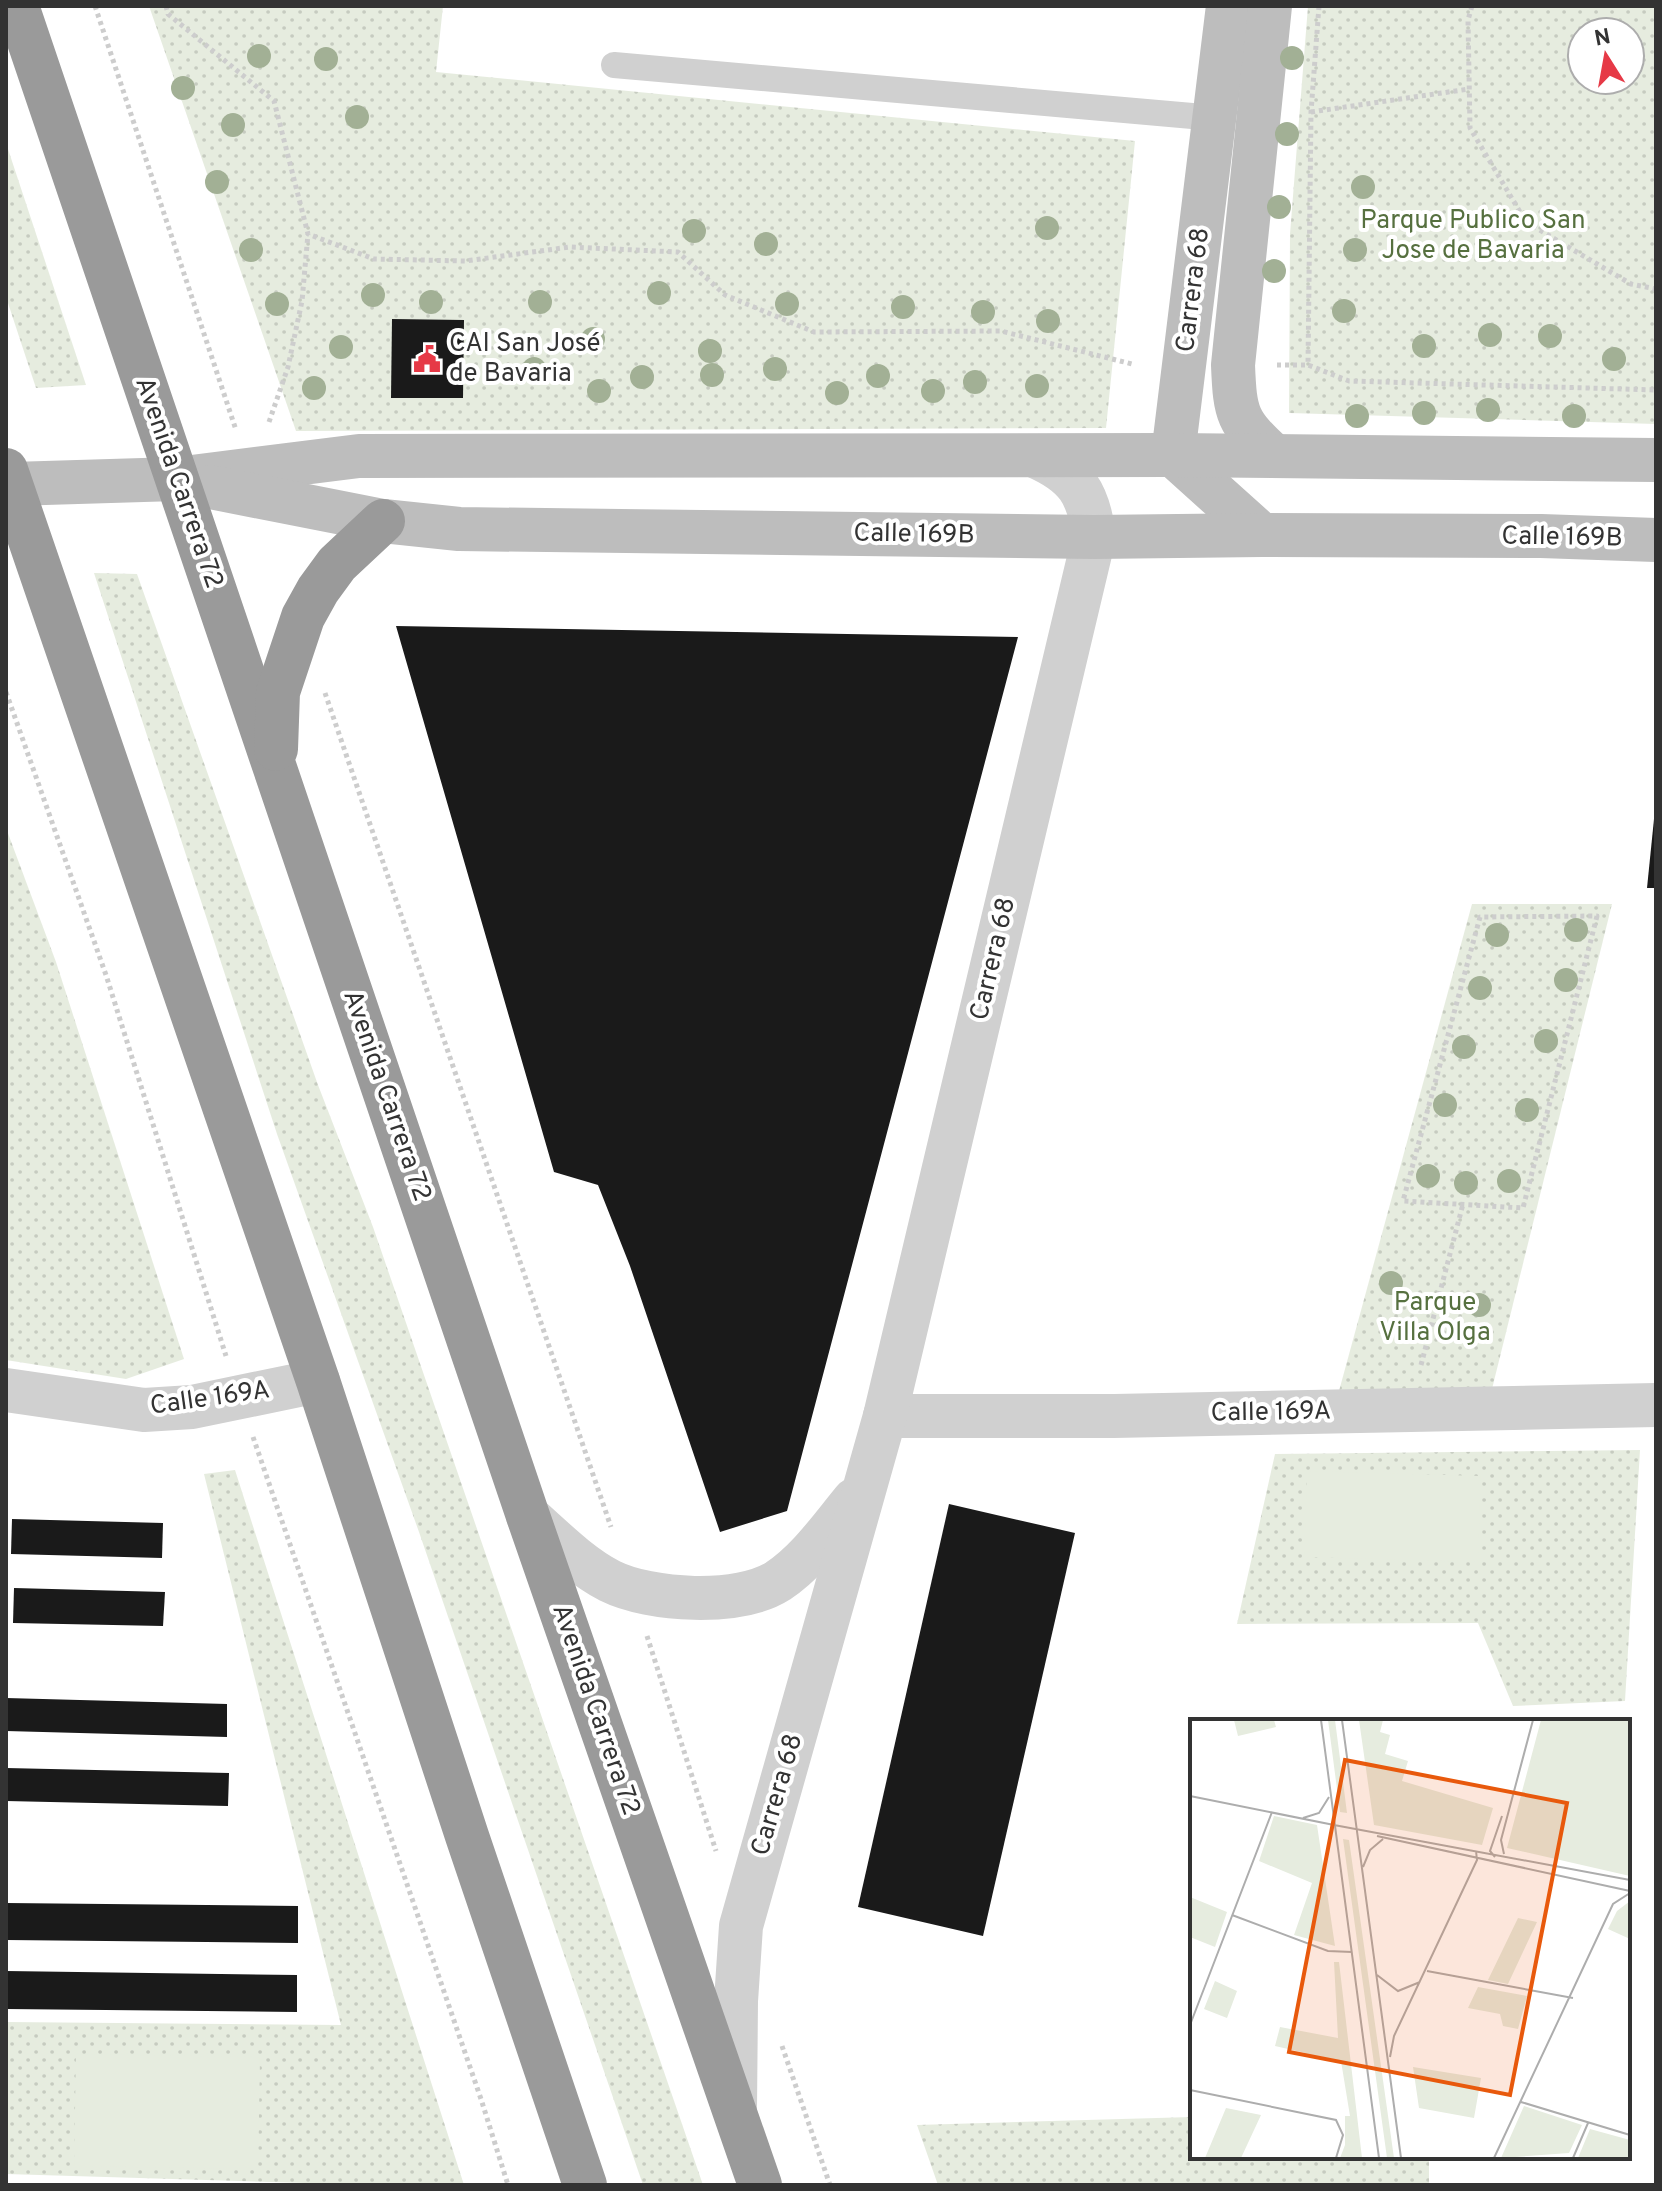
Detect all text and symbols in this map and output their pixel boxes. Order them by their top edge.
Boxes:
north arrow [1566,16,1646,96]
text: N [1592,24,1613,54]
park label: Parque Publico San Jose de Bavaria [1360,205,1586,268]
street label: Carrera 68 [1170,226,1218,354]
place label: CAI San José de Bavaria [449,328,601,391]
public building icon: CAI San José de Bavaria [412,344,442,374]
street label: Avenida Carrera 72 [126,373,230,593]
street label: Calle 169B [853,517,975,553]
street label: Calle 169B [1501,520,1623,556]
street label: Carrera 68 [964,894,1024,1024]
street label: Avenida Carrera 72 [334,986,438,1206]
park label: Parque Villa Olga [1379,1287,1491,1350]
street label: Calle 169A [148,1374,272,1424]
street label: Calle 169A [1210,1395,1332,1431]
street label: Avenida Carrera 72 [543,1600,647,1820]
inset map [1190,1719,1630,2159]
street label: Carrera 68 [745,1730,811,1860]

